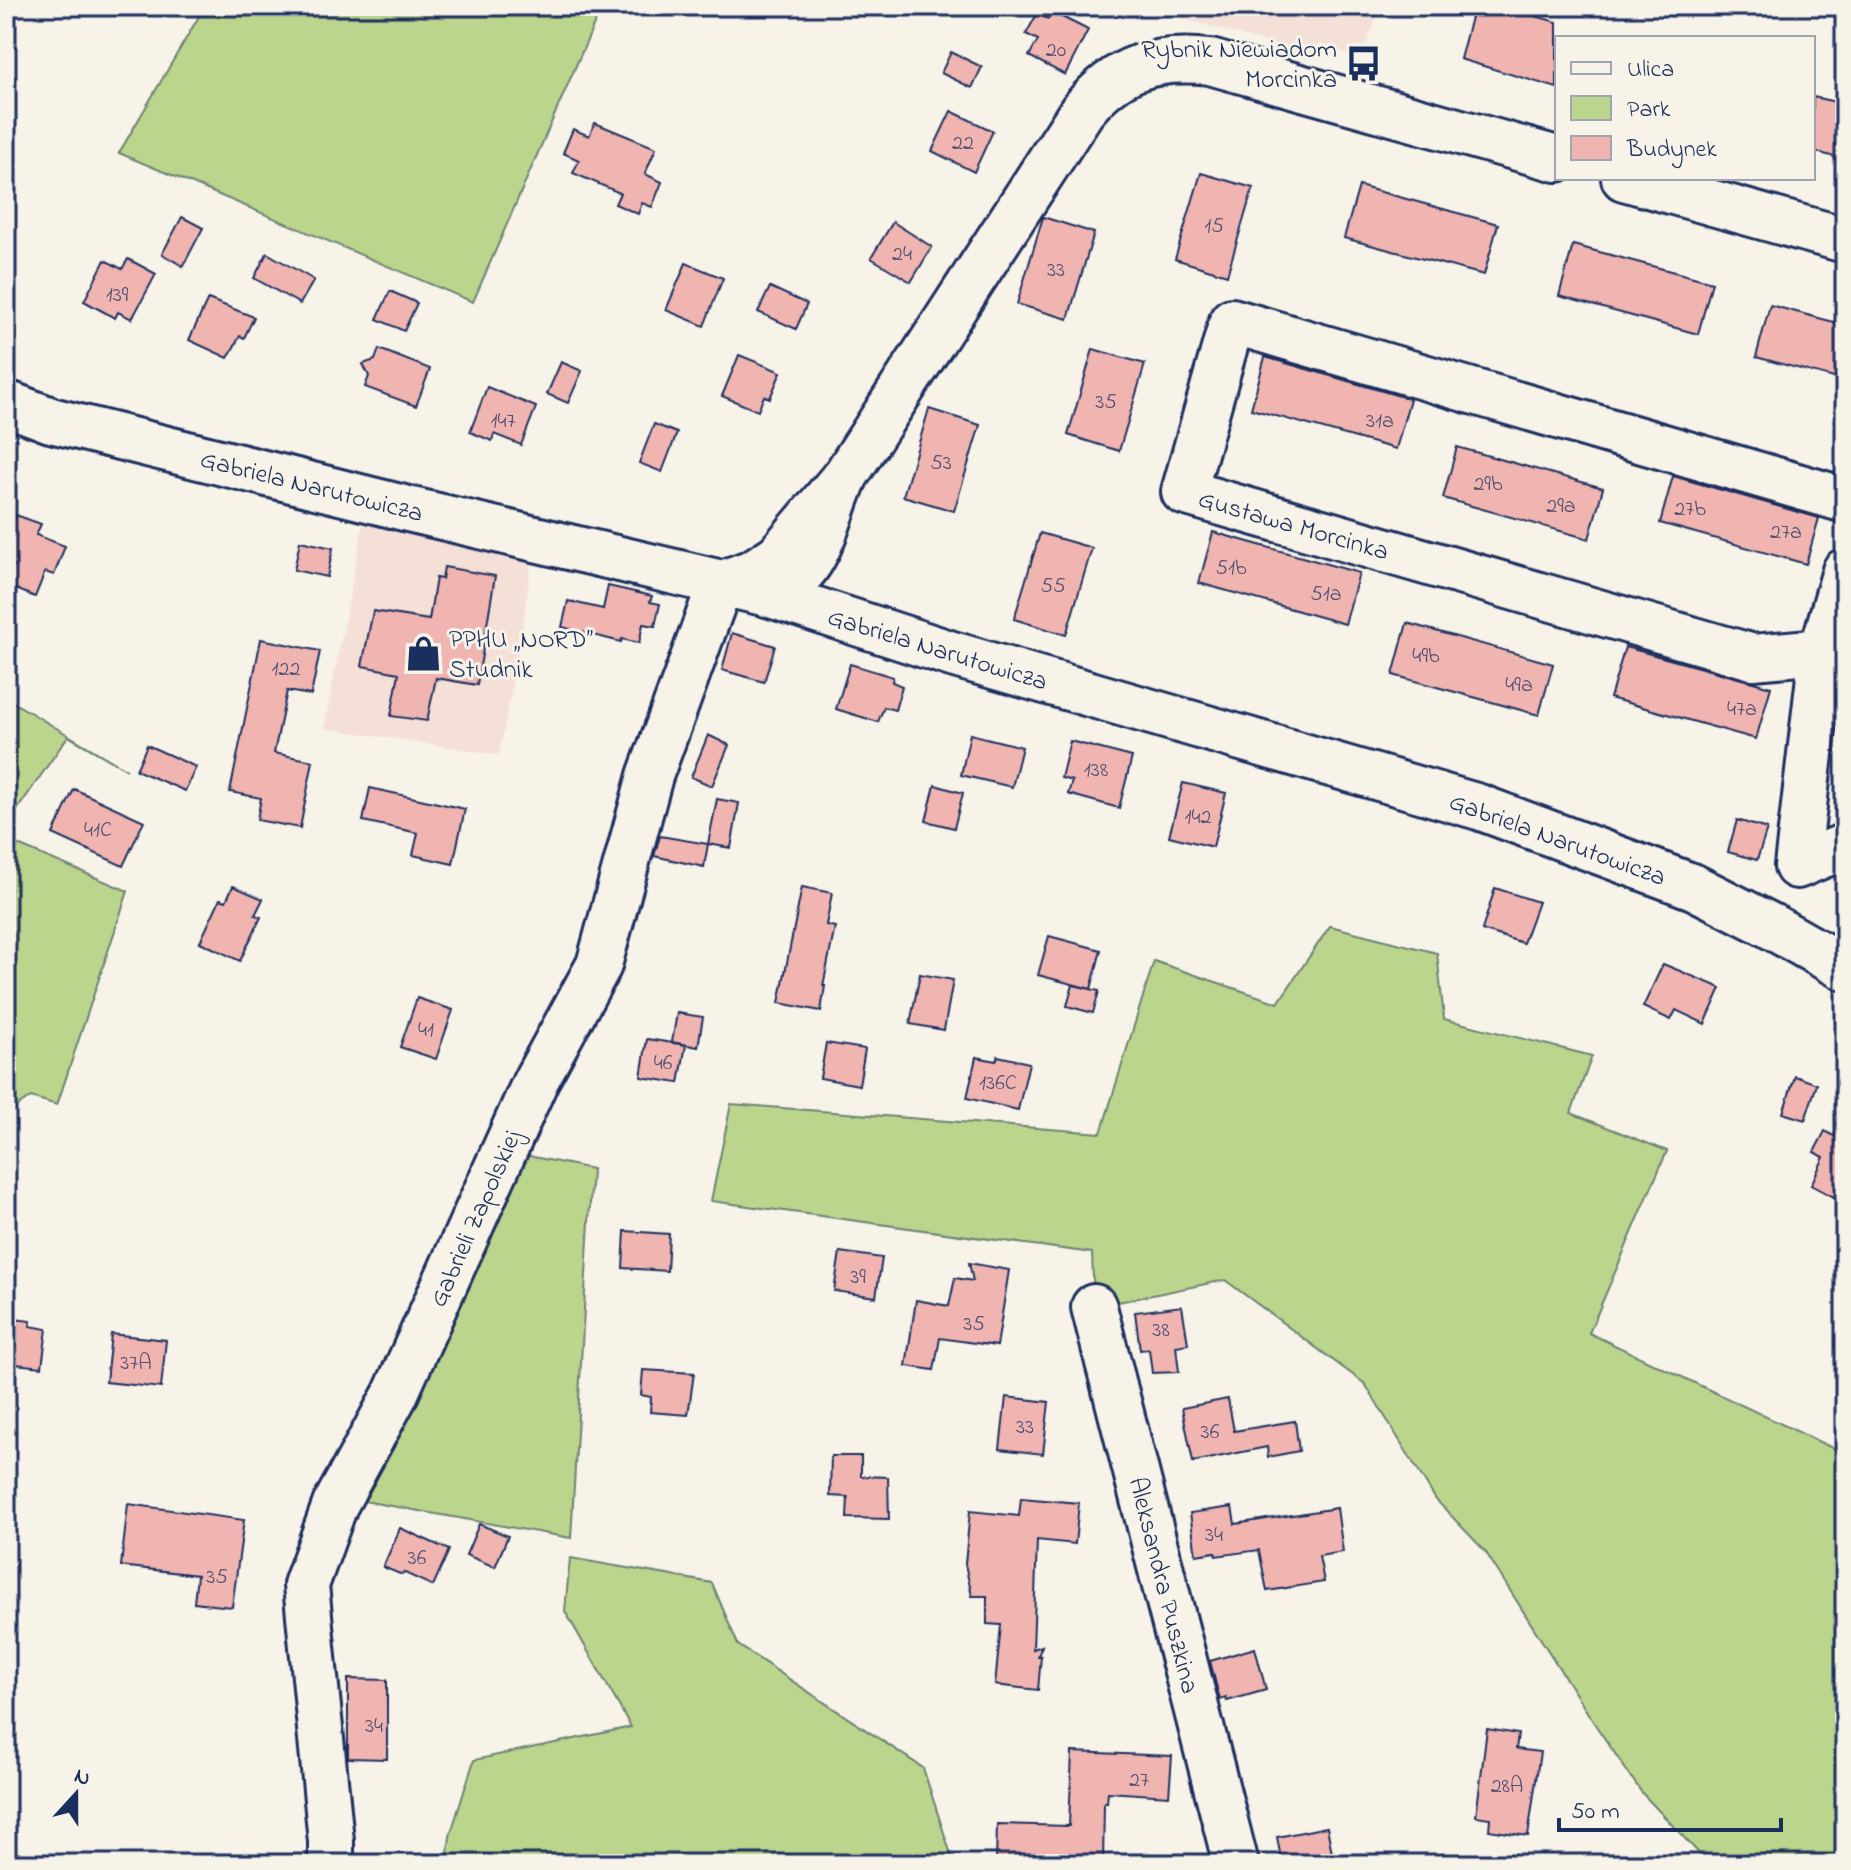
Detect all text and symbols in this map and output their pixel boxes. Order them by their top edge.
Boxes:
place label: Rybnik Niewiadom Morcinka [1141,32,1337,100]
house number: 20 [1046,35,1066,67]
legend [1555,36,1815,180]
bus stop icon: Rybnik Niewiadom Morcinka [1344,44,1382,82]
text: Ulica [1627,53,1674,88]
text: Park [1627,93,1671,128]
house number: 22 [952,128,974,160]
text: Budynek [1626,133,1717,169]
house number: 15 [1204,211,1224,243]
house number: 24 [892,239,912,271]
house number: 33 [1047,255,1065,287]
house number: 139 [106,280,129,312]
house number: 35 [1095,387,1117,419]
house number: 147 [490,406,516,438]
house number: 31a [1366,406,1394,438]
street label: Gabriela Narutowicza [196,442,427,534]
house number: 53 [930,448,952,480]
house number: 29b [1473,469,1503,501]
street label: Gustawa Morcinka [1193,482,1393,572]
house number: 29a [1546,491,1576,523]
house number: 27b [1674,494,1706,526]
house number: 27a [1770,517,1802,549]
house number: 51b [1215,553,1247,585]
house number: 55 [1040,571,1066,603]
house number: 51a [1310,579,1342,611]
street label: Gabriela Narutowicza [822,599,1052,702]
place label: PPHU „NORD” Studnik [449,622,593,690]
shop icon: PPHU „NORD” Studnik [404,634,442,672]
house number: 49b [1412,641,1440,673]
house number: 122 [272,654,300,686]
house number: 49a [1505,670,1533,702]
house number: 47a [1727,694,1757,726]
house number: 138 [1084,755,1108,787]
street label: Gabriela Narutowicza [1443,784,1671,898]
house number: 142 [1185,802,1212,834]
house number: 41C [84,815,112,847]
house number: 41 [418,1015,434,1047]
house number: 46 [654,1048,673,1080]
house number: 136C [979,1068,1017,1100]
street label: Gabrieli Zapolskiej [421,1124,533,1314]
house number: 39 [850,1262,866,1294]
house number: 35 [963,1309,985,1341]
house number: 38 [1152,1315,1170,1347]
house number: 37A [120,1348,152,1380]
house number: 33 [1016,1412,1034,1444]
house number: 36 [1201,1417,1220,1449]
street label: Aleksandra Puszkina [1117,1473,1207,1698]
house number: 34 [1205,1520,1223,1552]
house number: 36 [408,1543,427,1575]
house number: 35 [206,1562,228,1594]
house number: 34 [365,1711,383,1743]
north arrow [36,1754,116,1834]
text: N [69,1761,95,1796]
house number: 27 [1129,1765,1149,1797]
house number: 28A [1491,1771,1523,1803]
scale bar [1559,1782,1781,1832]
text: 50 m [1571,1795,1620,1830]

